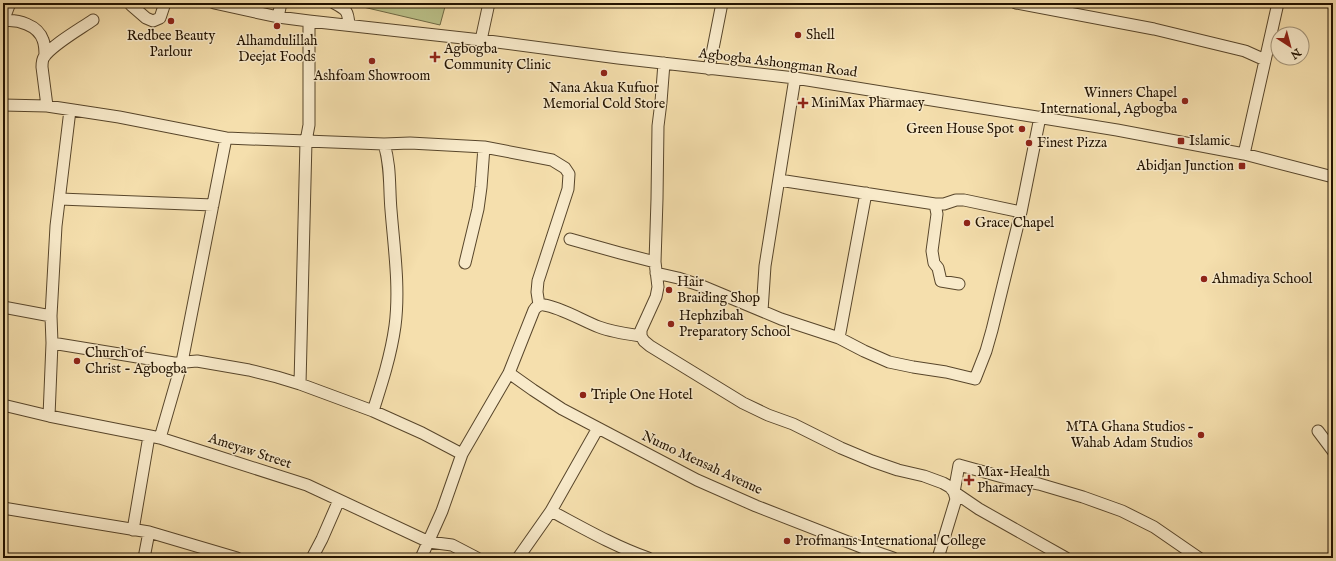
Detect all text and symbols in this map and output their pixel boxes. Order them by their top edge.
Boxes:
marker: Redbee Beauty Parlour [166,16,176,26]
marker: Alhamdulillah Deejat Foods [272,21,282,31]
place label: Shell [806,26,835,44]
north arrow [1270,26,1310,66]
place label: Redbee Beauty Parlour [127,27,215,61]
marker: Shell [793,30,803,40]
place label: Alhamdulillah Deejat Foods [235,32,318,66]
place label: Agbogba Community Clinic [443,40,551,74]
street label: Agbogba Ashongman Road [697,44,859,82]
text: N [1287,44,1304,62]
marker: Agbogba Community Clinic [429,51,441,63]
marker: Ashfoam Showroom [367,56,377,66]
place label: Ashfoam Showroom [313,67,430,85]
marker: Nana Akua Kufuor Memorial Cold Store [599,68,609,78]
place label: Nana Akua Kufuor Memorial Cold Store [543,79,666,113]
place label: Winners Chapel International, Agbogba [1040,84,1178,118]
place label: MiniMax Pharmacy [811,94,925,112]
marker: Winners Chapel International, Agbogba [1180,96,1190,106]
marker: MiniMax Pharmacy [798,98,808,108]
place label: Green House Spot [906,120,1014,138]
marker: Green House Spot [1017,124,1027,134]
place label: Islamic [1189,132,1230,150]
place label: Finest Pizza [1037,134,1108,152]
marker: Islamic [1176,136,1186,146]
marker: Finest Pizza [1024,138,1034,148]
place label: Abidjan Junction [1136,157,1235,175]
marker: Abidjan Junction [1237,161,1247,171]
place label: Grace Chapel [975,214,1054,232]
marker: Grace Chapel [962,218,972,228]
place label: Ahmadiya School [1211,270,1312,288]
place label: Hair Braiding Shop [677,273,761,307]
marker: Ahmadiya School [1199,274,1209,284]
marker: Hair Braiding Shop [664,285,674,295]
place label: Hephzibah Preparatory School [679,307,790,341]
marker: Hephzibah Preparatory School [666,319,676,329]
place label: Church of Christ - Agbogba [85,344,188,378]
marker: Church of Christ - Agbogba [72,356,82,366]
place label: Triple One Hotel [591,386,693,404]
marker: Triple One Hotel [578,390,588,400]
place label: MTA Ghana Studios – Wahab Adam Studios [1066,418,1193,452]
street label: Numo Mensah Avenue [639,427,766,499]
street label: Ameyaw Street [205,429,294,473]
marker: MTA Ghana Studios – Wahab Adam Studios [1196,430,1206,440]
place label: Max-Health Pharmacy [977,463,1050,497]
marker: Max-Health Pharmacy [964,475,974,485]
place label: Profmanns International College [795,532,986,550]
marker: Profmanns International College [782,536,792,546]

